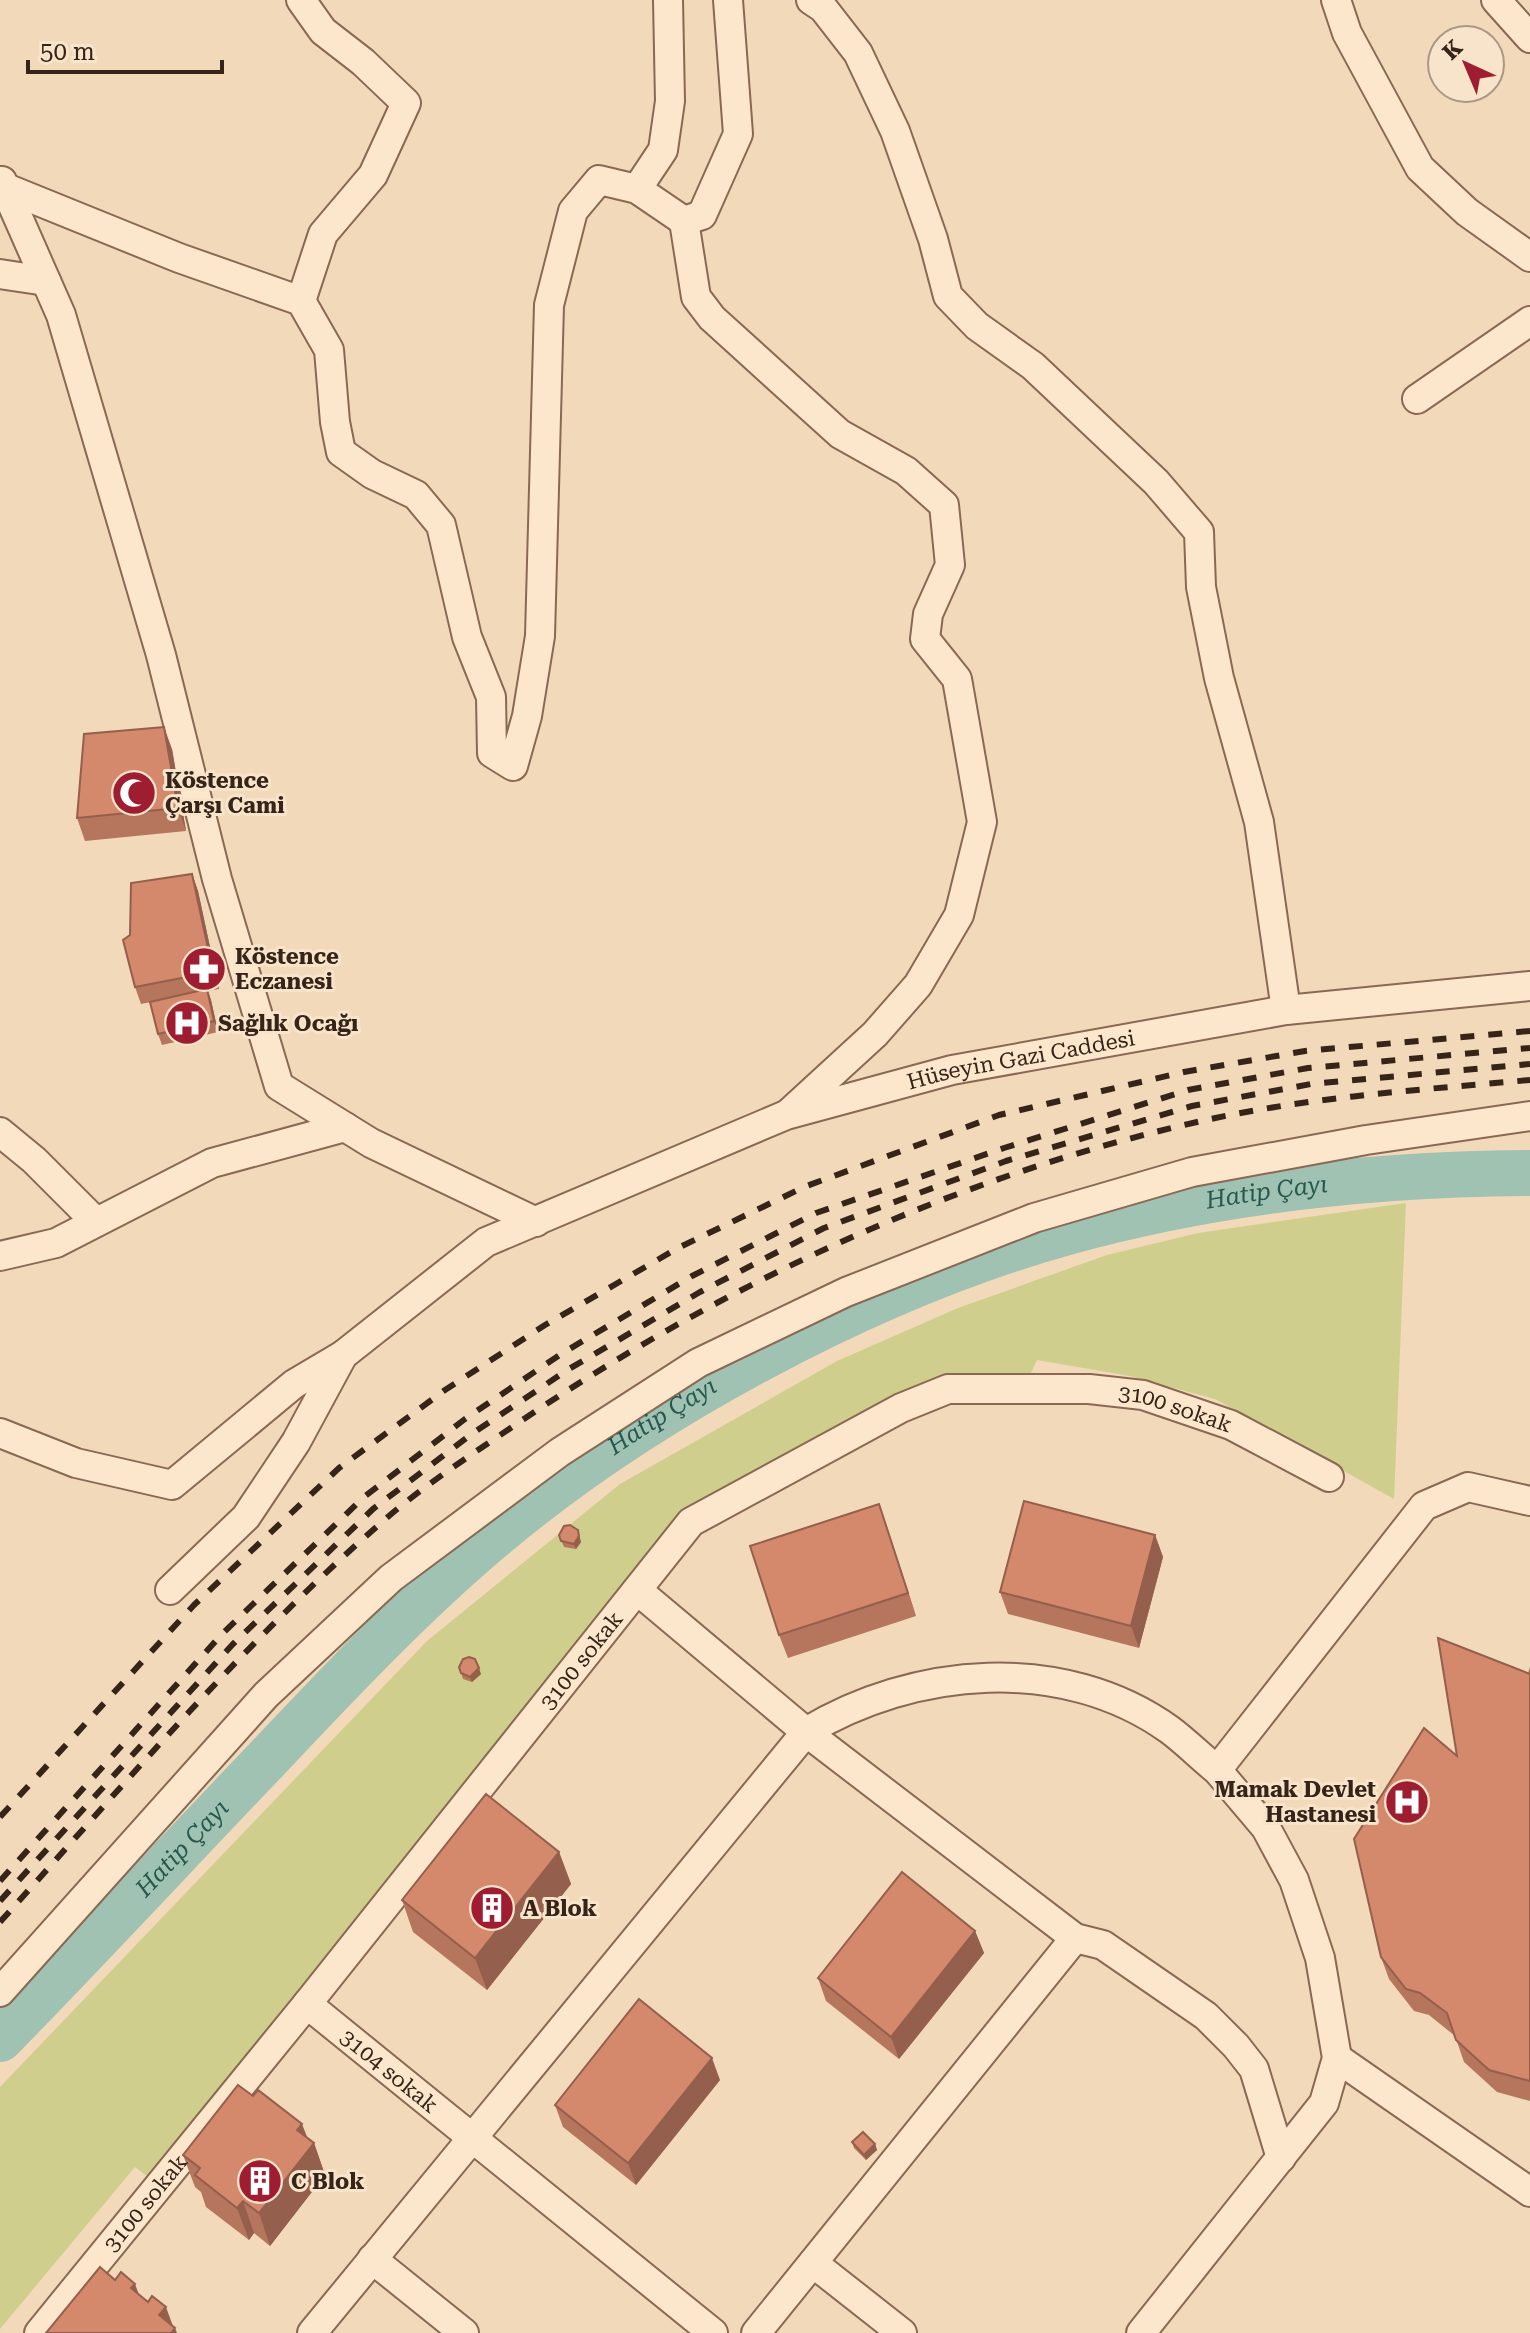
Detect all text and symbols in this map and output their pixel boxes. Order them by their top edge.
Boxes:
scale bar [28,24,222,74]
north arrow [1426,24,1506,104]
text: K [1438,35,1467,65]
text: 50 m [40,38,95,66]
place label: Köstence Çarşı Cami [165,768,285,818]
mosque icon: Köstence Çarşı Cami [110,769,158,817]
place label: Köstence Eczanesi [235,944,339,994]
pharmacy icon: Köstence Eczanesi [180,945,228,993]
hospital icon: Sağlık Ocağı [163,999,211,1047]
place label: Sağlık Ocağı [218,1011,358,1036]
street label: Hüseyin Gazi Caddesi [904,1025,1137,1095]
water label: Hatip Çayı [1202,1170,1329,1215]
water label: Hatip Çayı [602,1372,721,1461]
street label: 3100 sokak [1117,1380,1235,1437]
street label: 3100 sokak [535,1607,628,1714]
place label: Mamak Devlet Hastanesi [1214,1777,1376,1827]
hospital icon: Mamak Devlet Hastanesi [1383,1778,1431,1826]
water label: Hatip Çayı [129,1794,235,1903]
building icon: A Blok [468,1884,516,1932]
place label: A Blok [523,1896,597,1921]
street label: 3104 sokak [335,2024,443,2118]
street label: 3100 sokak [99,2149,192,2257]
building icon: C Blok [236,2157,284,2205]
place label: C Blok [291,2169,364,2194]

